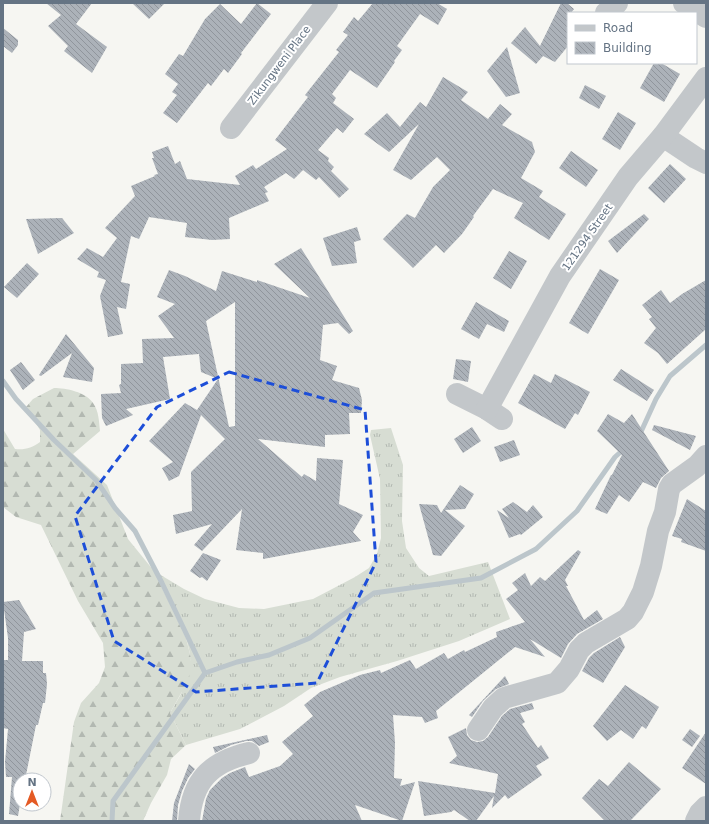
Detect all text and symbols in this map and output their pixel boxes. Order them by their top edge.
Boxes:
legend [567,12,697,64]
text: Road [603,21,633,35]
street label: Zikungweni Place [245,23,314,108]
text: Building [603,41,652,55]
street label: 121294 Street [559,201,616,273]
north arrow [12,772,52,812]
text: N [27,776,37,789]

